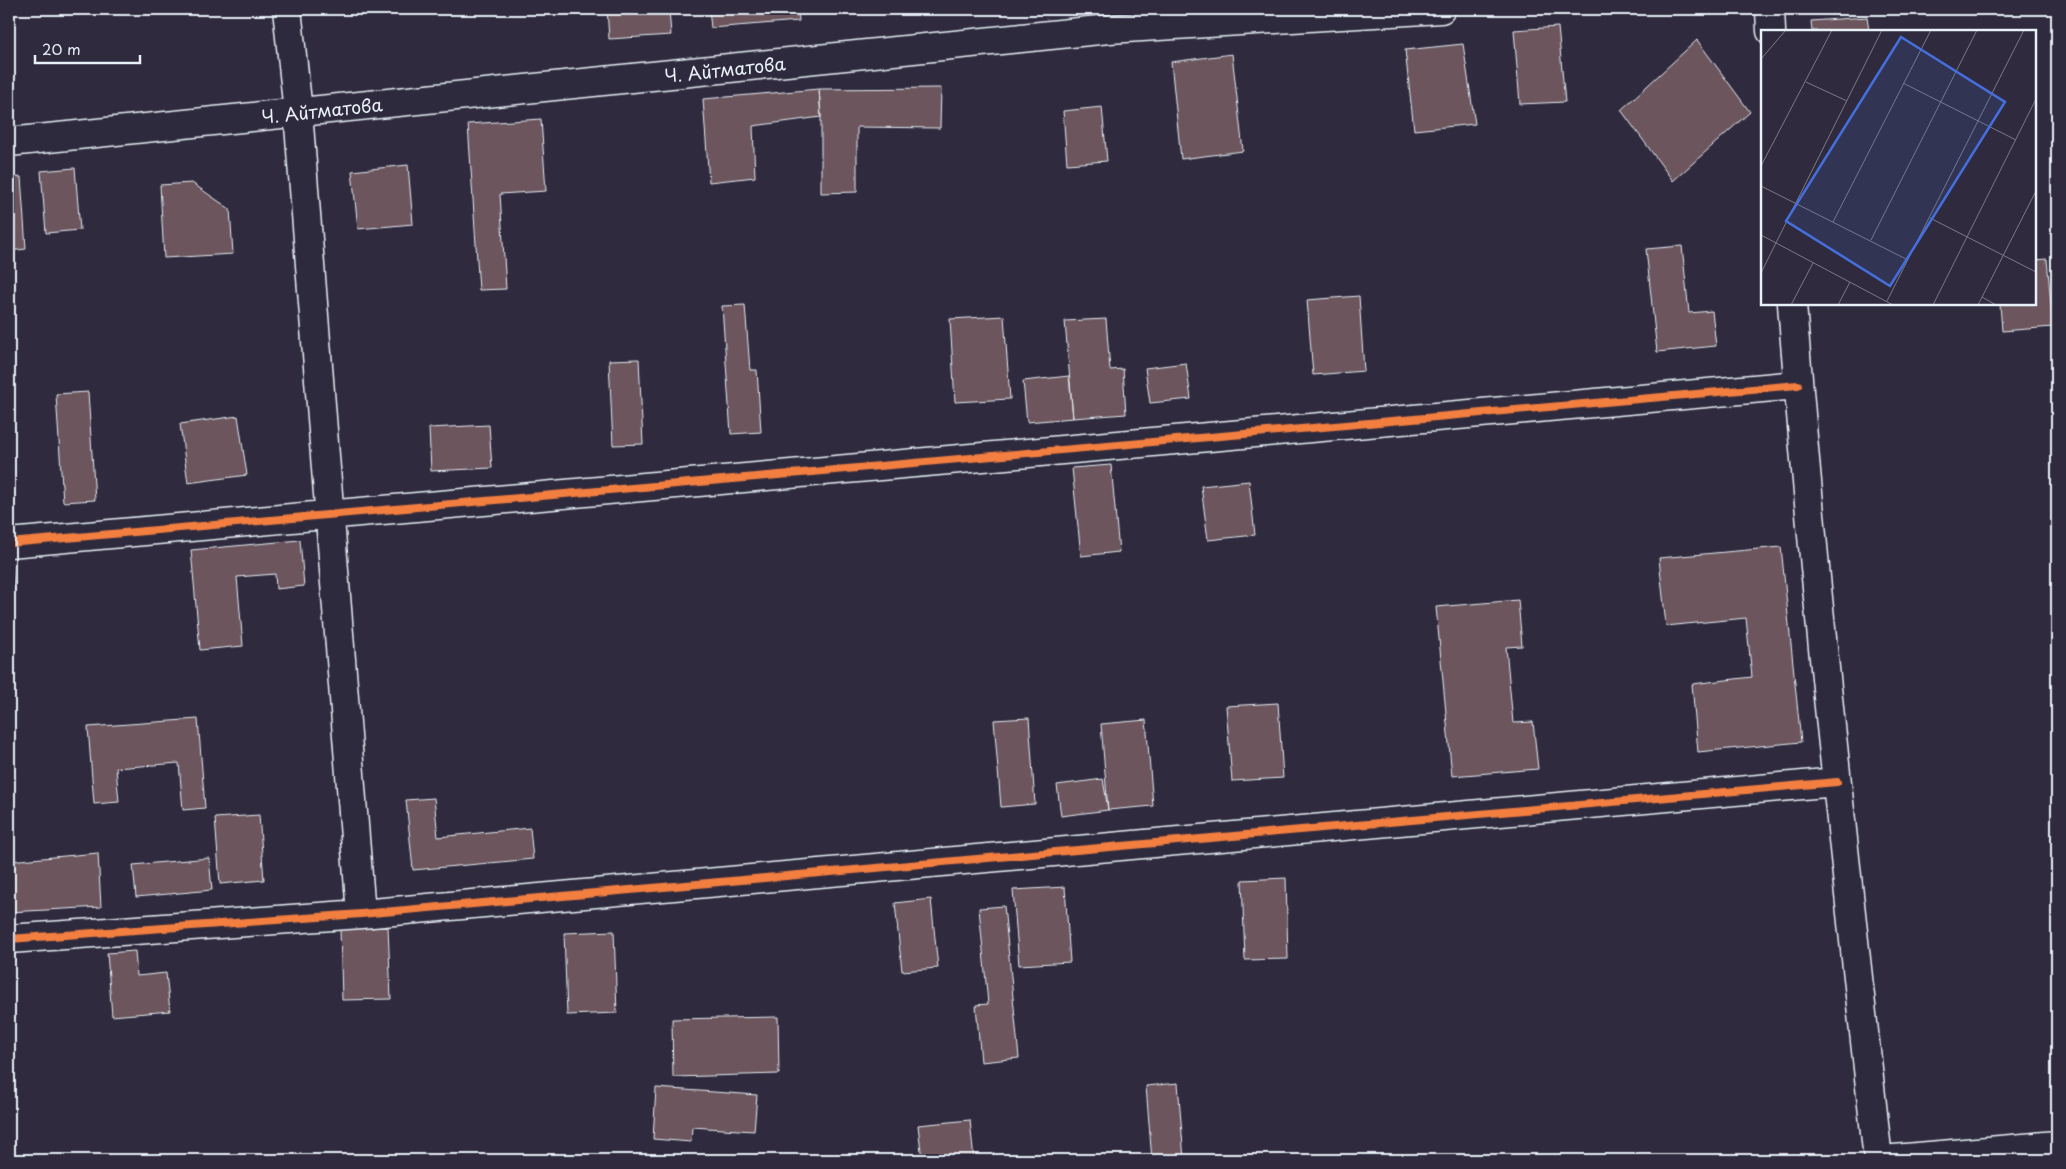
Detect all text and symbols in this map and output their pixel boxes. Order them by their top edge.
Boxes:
inset map [1761,30,2036,305]
scale bar [35,32,140,64]
text: 20 m [42,37,81,60]
street label: Ч. Айтматова [663,49,788,89]
street label: Ч. Айтматова [260,90,385,130]

